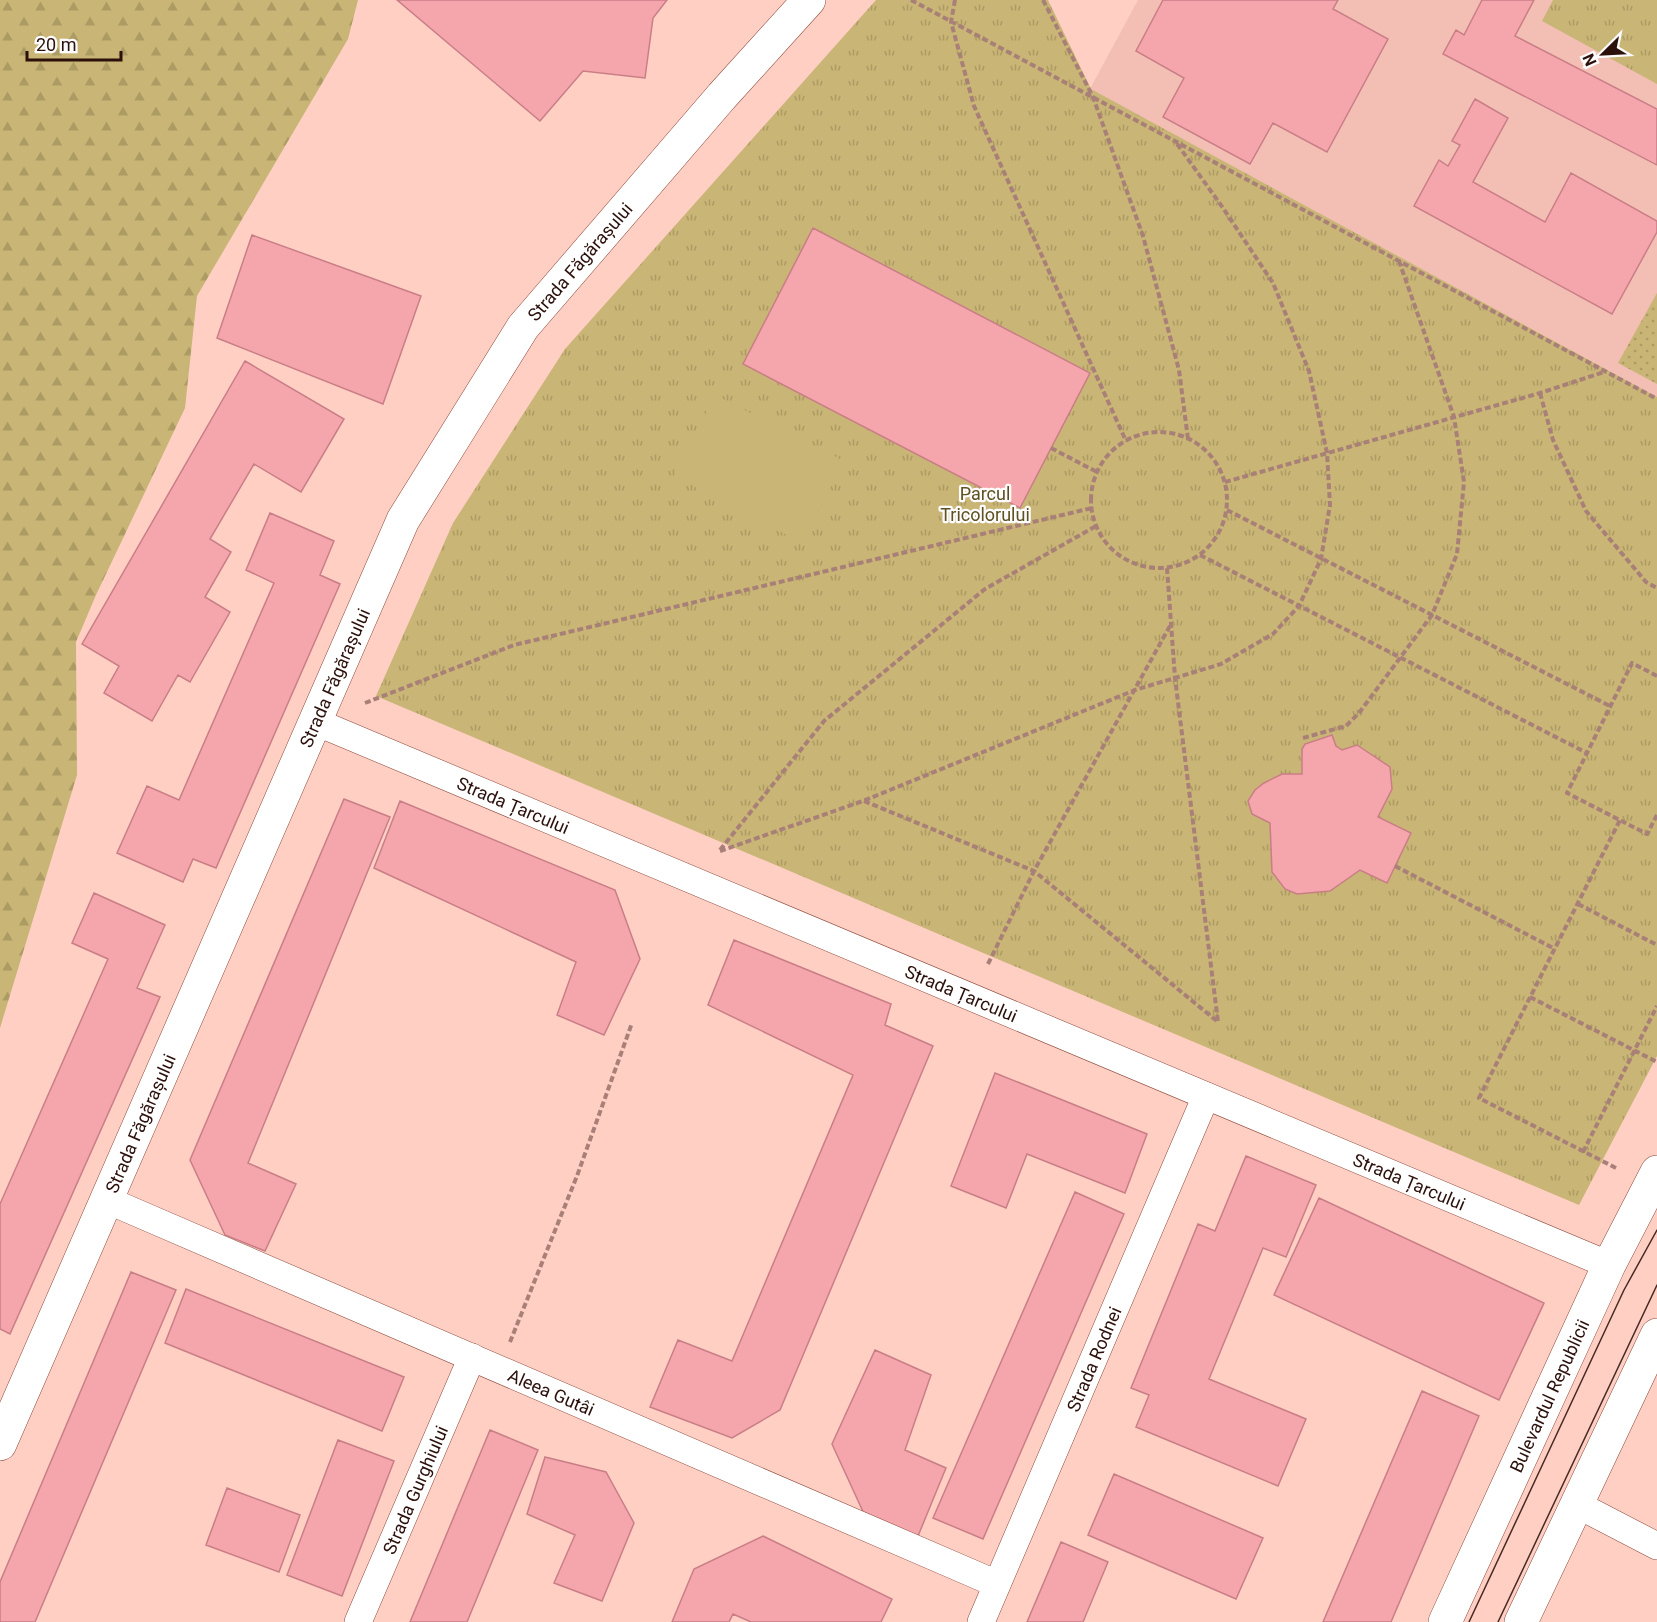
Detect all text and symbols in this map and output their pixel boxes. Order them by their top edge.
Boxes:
scale bar [27,24,122,62]
north arrow [1573,24,1633,84]
text: 20 m [36,34,76,55]
text: N [1579,51,1601,69]
street label: Strada Făgărașului [523,198,636,325]
park label: Parcul Tricolorului [940,483,1030,525]
street label: Strada Făgărașului [295,605,374,750]
street label: Strada Țarcului [454,772,573,838]
street label: Strada Țarcului [902,960,1021,1026]
street label: Strada Făgărașului [100,1051,179,1196]
street label: Strada Țarcului [1350,1148,1469,1214]
street label: Strada Rodnei [1062,1303,1125,1415]
street label: Bulevardul Republicii [1505,1316,1593,1476]
street label: Aleea Gutâi [505,1364,598,1420]
street label: Strada Gurghiului [378,1422,452,1557]

